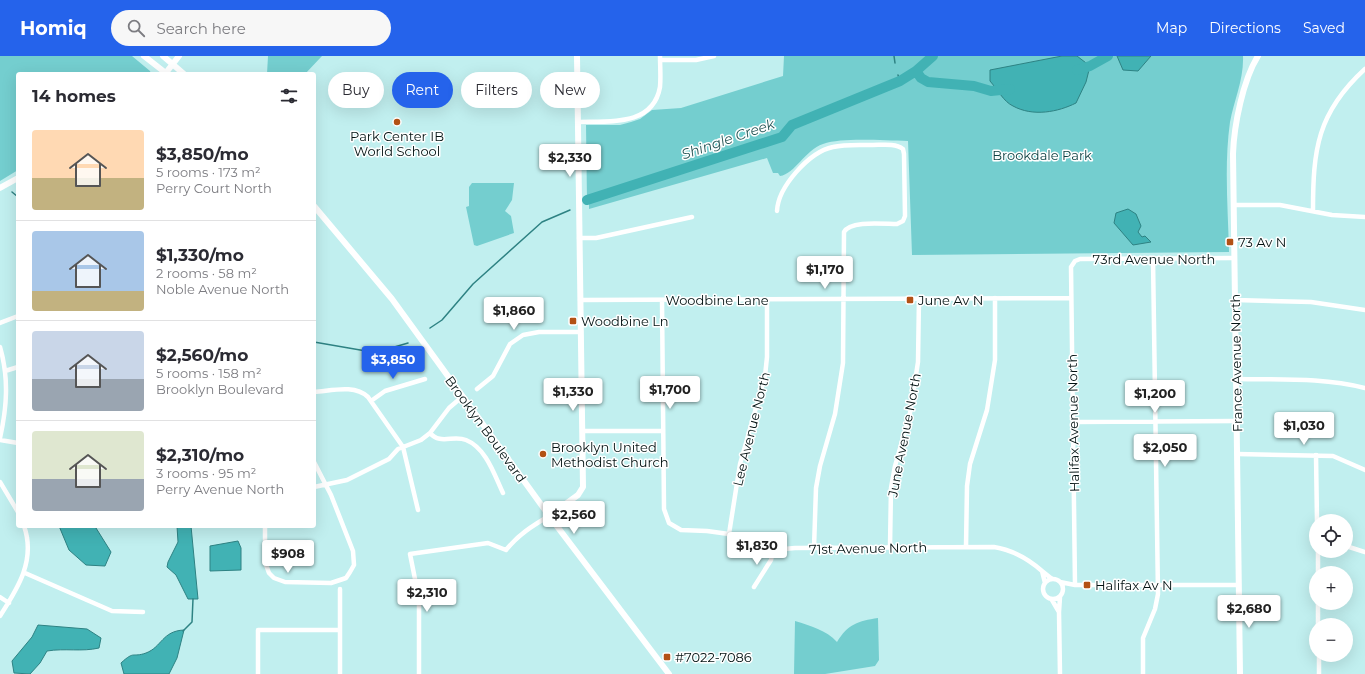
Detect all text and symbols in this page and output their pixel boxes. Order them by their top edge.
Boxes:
search box [111,10,391,46]
text: Homiq [20,17,87,40]
icon: search [125,17,147,39]
text: Search here [157,19,246,38]
text: Map [1156,19,1187,37]
text: Directions [1209,19,1281,37]
text: Saved [1303,19,1345,37]
chip: Buy [328,72,384,108]
chip: Rent [392,72,453,108]
chip: Filters [461,72,532,108]
chip: New [540,72,600,108]
icon: filters [278,85,300,107]
text: 14 homes [32,86,116,106]
water label: Shingle Creek [679,114,778,163]
marker: Park Center IB World School [392,117,402,127]
place label: Park Center IB World School [350,128,444,159]
text: $3,850/mo [156,144,249,164]
pin: $2,330 [537,144,603,178]
icon: home [64,146,112,194]
park label: Brookdale Park [992,147,1092,163]
text: $2,330 [548,149,592,165]
text: 5 rooms · 173 m² [156,164,261,180]
text: Perry Court North [156,180,272,196]
place label: 73 Av N [1238,234,1286,250]
marker: 73 Av N [1225,237,1235,247]
text: $1,330/mo [156,245,244,265]
icon: home [64,247,112,295]
street label: 73rd Avenue North [1093,251,1215,267]
pin: $1,170 [792,256,858,290]
text: $1,170 [806,261,844,277]
text: 2 rooms · 58 m² [156,265,257,281]
text: Noble Avenue North [156,281,289,297]
street label: Woodbine Lane [665,292,769,308]
place label: June Av N [917,292,983,308]
street label: France Avenue North [1227,294,1245,432]
marker: June Av N [905,295,915,305]
pin: $1,860 [481,297,547,331]
text: $1,860 [493,302,535,318]
place label: Woodbine Ln [581,313,669,329]
marker: Woodbine Ln [568,316,578,326]
text: $2,560/mo [156,345,248,365]
pin: $3,850 [360,346,426,380]
icon: home [64,347,112,395]
text: $3,850 [371,351,415,367]
street label: Halifax Avenue North [1064,354,1082,492]
text: 5 rooms · 158 m² [156,365,261,381]
street label: Lee Avenue North [729,370,773,488]
street label: June Avenue North [884,372,924,499]
street label: Brooklyn Boulevard [442,373,530,485]
pin: $1,700 [637,376,703,410]
pin: $1,330 [540,378,606,412]
pin: $1,200 [1122,380,1188,414]
text: Brooklyn Boulevard [156,381,284,397]
text: $1,700 [649,381,691,397]
text: $1,330 [553,383,593,399]
text: $1,200 [1134,385,1176,401]
pin: $1,030 [1271,412,1337,446]
text: $1,030 [1283,417,1325,433]
pin: $2,050 [1132,434,1198,468]
place label: Brooklyn United Methodist Church [551,439,669,470]
text: $2,050 [1143,439,1187,455]
text: $2,310/mo [156,445,244,465]
icon: home [64,447,112,495]
marker: Brooklyn United Methodist Church [538,449,548,459]
text: 3 rooms · 95 m² [156,465,256,481]
text: Perry Avenue North [156,481,284,497]
pin: $2,560 [541,501,607,535]
text: $2,560 [552,506,596,522]
map controls [1309,514,1353,662]
button: locate [1309,514,1353,558]
pin: $1,830 [724,532,790,566]
text: $1,830 [736,537,778,553]
street label: 71st Avenue North [809,539,927,557]
pin: $908 [264,540,312,574]
text: $908 [271,545,305,561]
button: + [1309,566,1353,610]
place label: Halifax Av N [1095,577,1173,593]
pin: $2,310 [394,579,460,613]
marker: Halifax Av N [1082,580,1092,590]
text: $2,310 [406,584,448,600]
pin: $2,680 [1216,595,1282,629]
text: $2,680 [1226,600,1272,616]
button: − [1309,618,1353,662]
place label: #7022-7086 [675,649,752,665]
marker: #7022-7086 [662,652,672,662]

